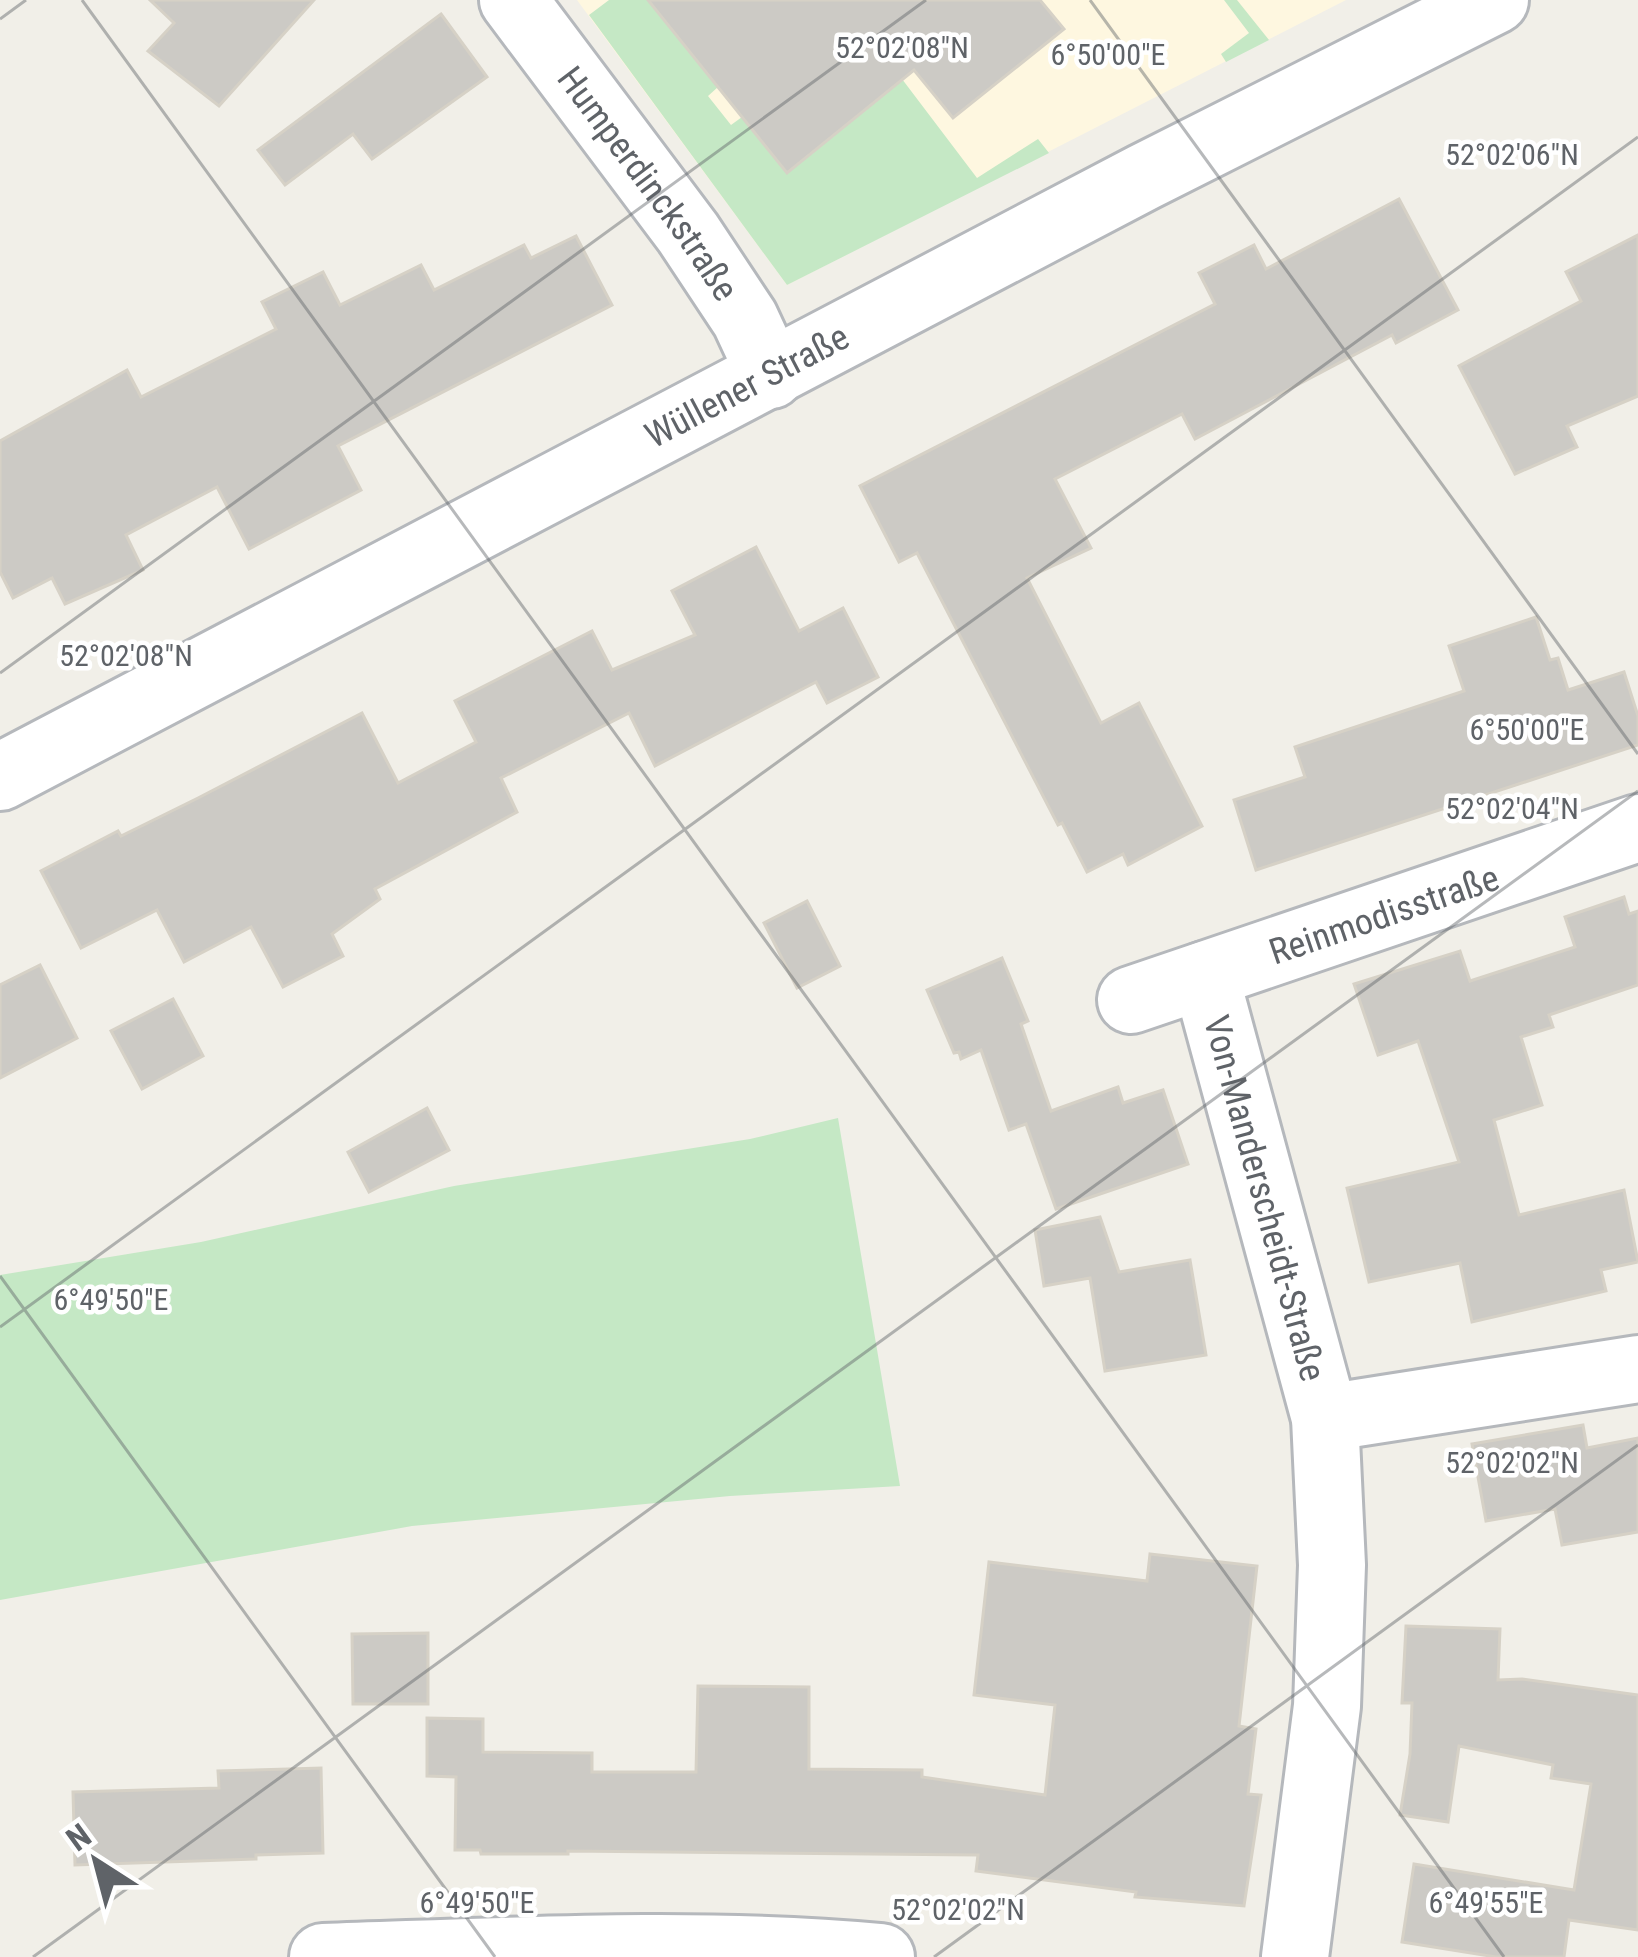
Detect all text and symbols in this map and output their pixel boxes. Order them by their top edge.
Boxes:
text: 52°02'08"N [835,30,969,65]
text: 6°50'00"E [1050,37,1166,72]
street label: Humperdinckstraße [549,59,747,309]
text: 52°02'06"N [1445,137,1579,172]
street label: Wüllener Straße [638,316,856,457]
text: 52°02'08"N [59,638,193,673]
text: 6°50'00"E [1469,712,1585,747]
text: 52°02'04"N [1445,791,1579,826]
street label: Reinmodisstraße [1264,857,1504,974]
street label: Von-Manderscheidt-Straße [1195,1011,1334,1386]
text: 6°49'50"E [53,1282,169,1317]
text: 52°02'02"N [1445,1445,1579,1480]
north arrow [36,1801,156,1921]
text: N [59,1815,98,1859]
text: 6°49'50"E [419,1885,535,1920]
text: 6°49'55"E [1428,1885,1544,1920]
text: 52°02'02"N [891,1892,1025,1927]

